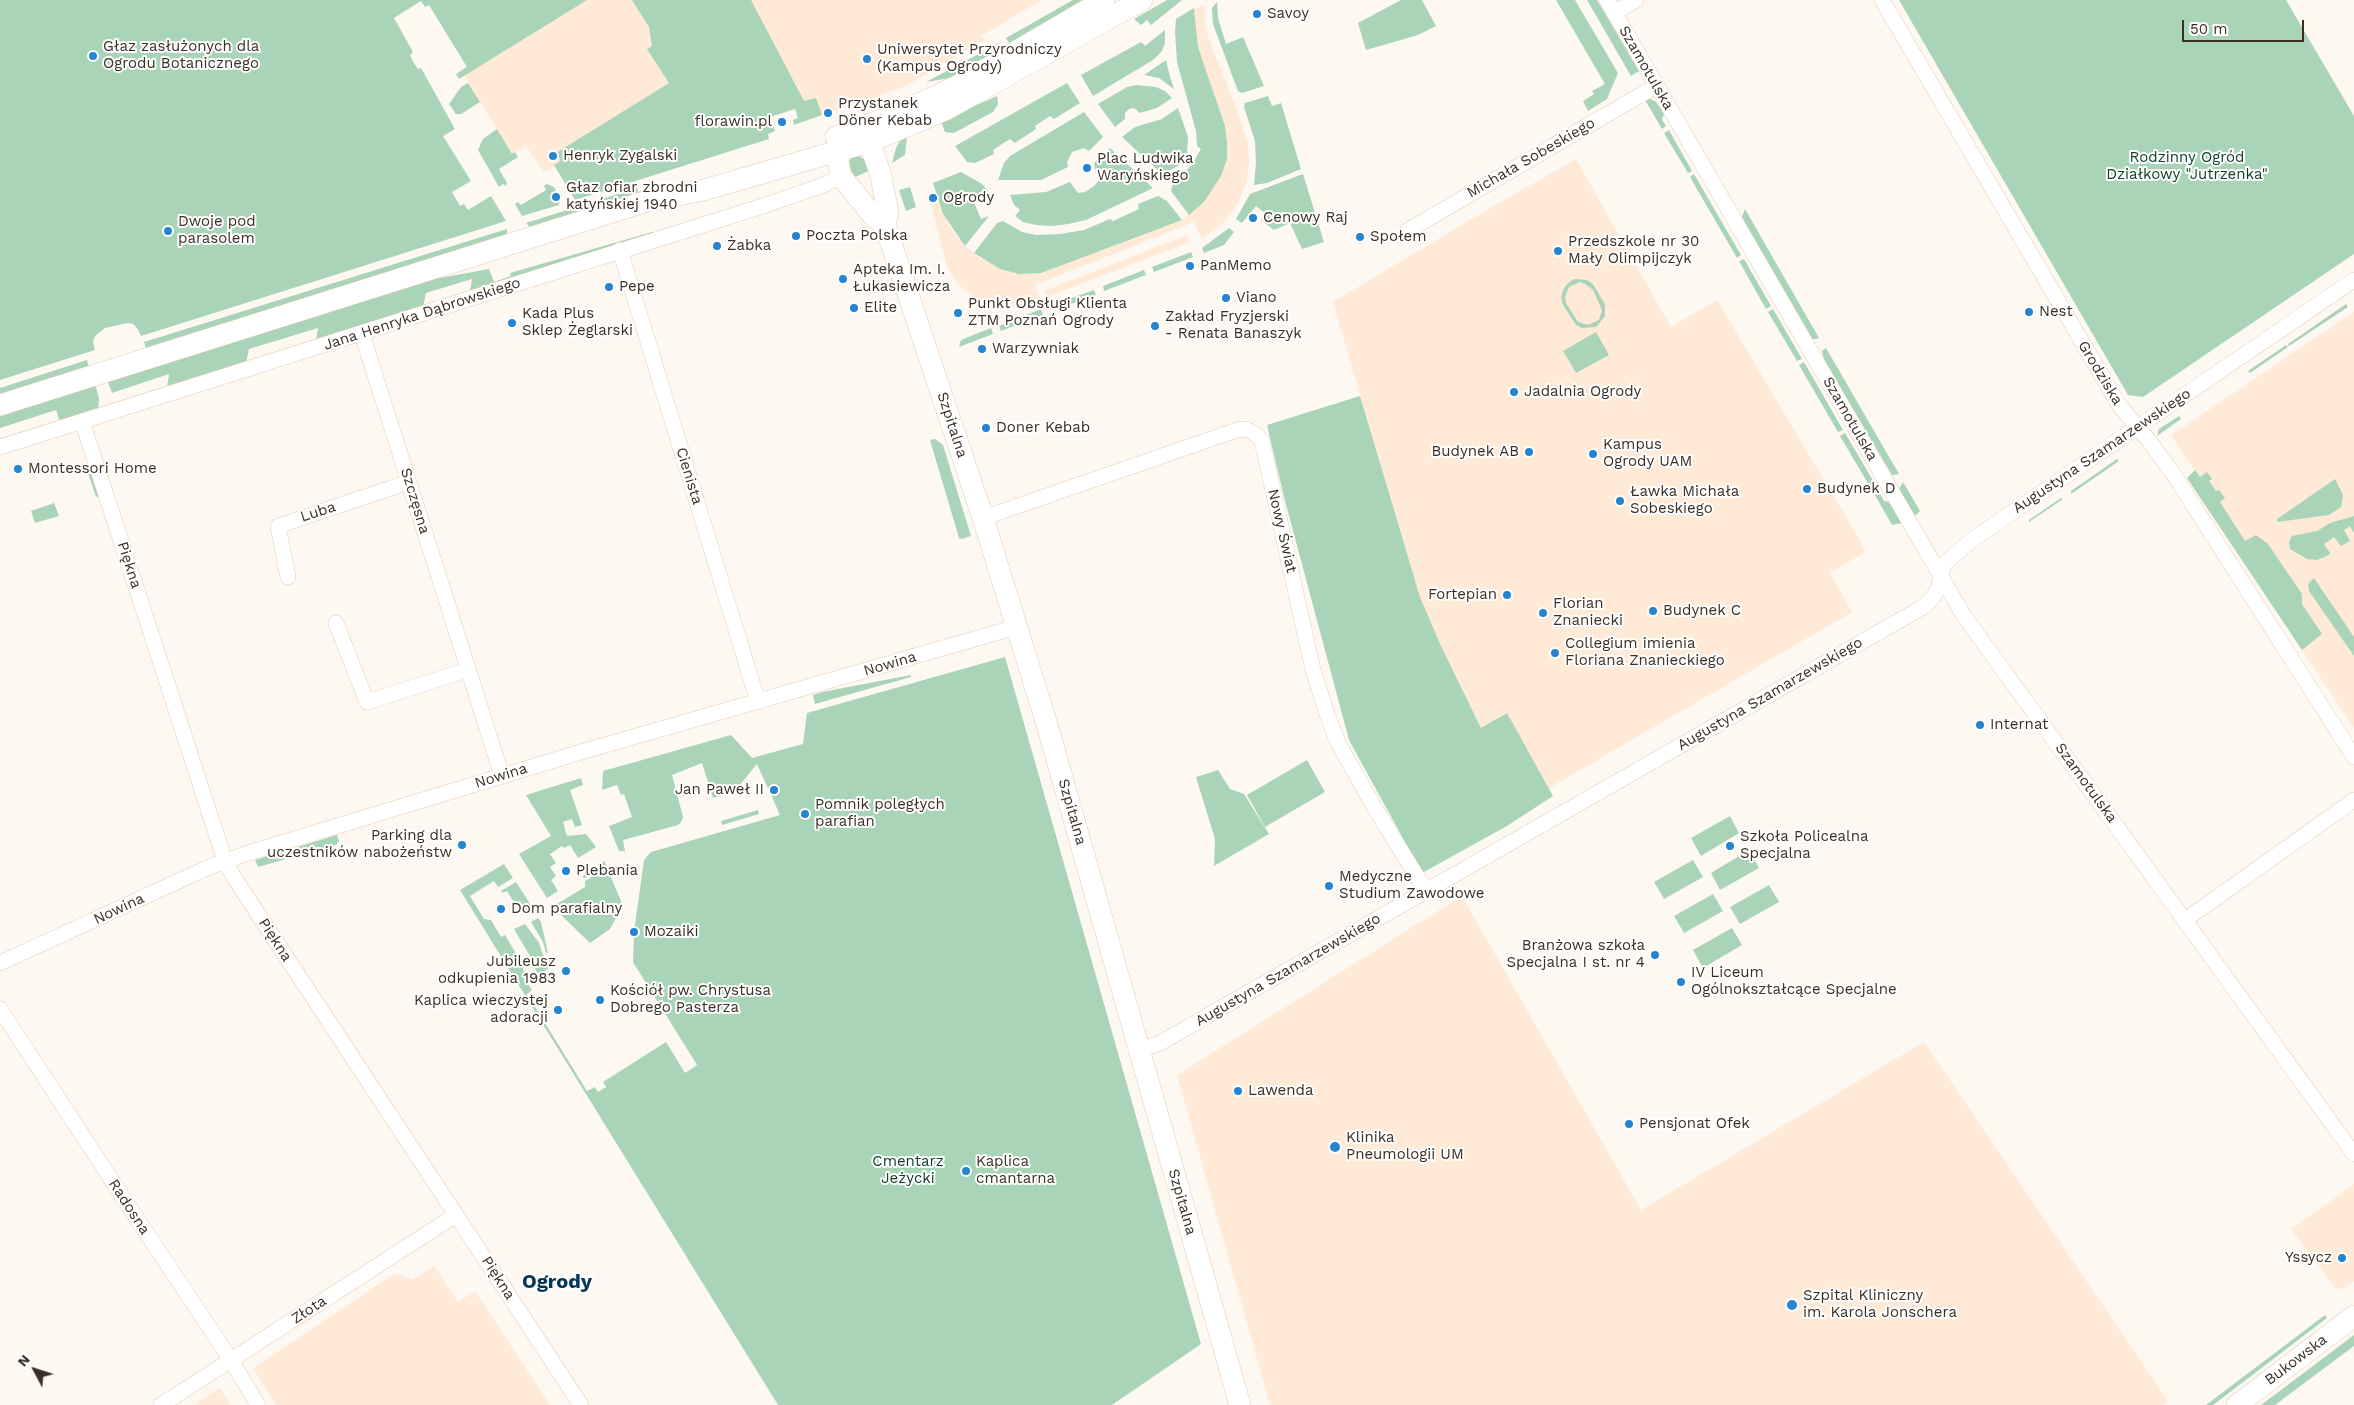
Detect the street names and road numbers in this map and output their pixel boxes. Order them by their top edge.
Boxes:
street label: Szamotulska [1615,23,1677,113]
street label: Michała Sobeskiego [1464,114,1598,202]
street label: Jana Henryka Dąbrowskiego [321,274,523,354]
street label: Grodziska [2074,338,2126,408]
street label: Szamotulska [1819,374,1881,464]
street label: Augustyna Szamarzewskiego [2010,385,2194,517]
street label: Szpitalna [933,390,971,460]
street label: Cienista [672,445,706,507]
street label: Szczęsna [396,466,434,536]
street label: Nowy Świat [1264,487,1300,575]
street label: Luba [298,498,338,526]
street label: Piękna [113,539,145,591]
street label: Augustyna Szamarzewskiego [1674,634,1866,754]
street label: Nowina [862,648,918,680]
street label: Szamotulska [2051,740,2121,826]
street label: Nowina [473,760,529,792]
street label: Szpitalna [1054,777,1090,847]
street label: Nowina [91,889,147,929]
street label: Augustyna Szamarzewskiego [1192,910,1384,1030]
street label: Piękna [254,915,296,965]
street label: Szpitalna [1164,1167,1200,1237]
street label: Radosna [104,1176,154,1238]
street label: Piękna [477,1253,519,1303]
street label: Złota [288,1292,330,1328]
street label: Bukowska [2261,1331,2331,1389]

